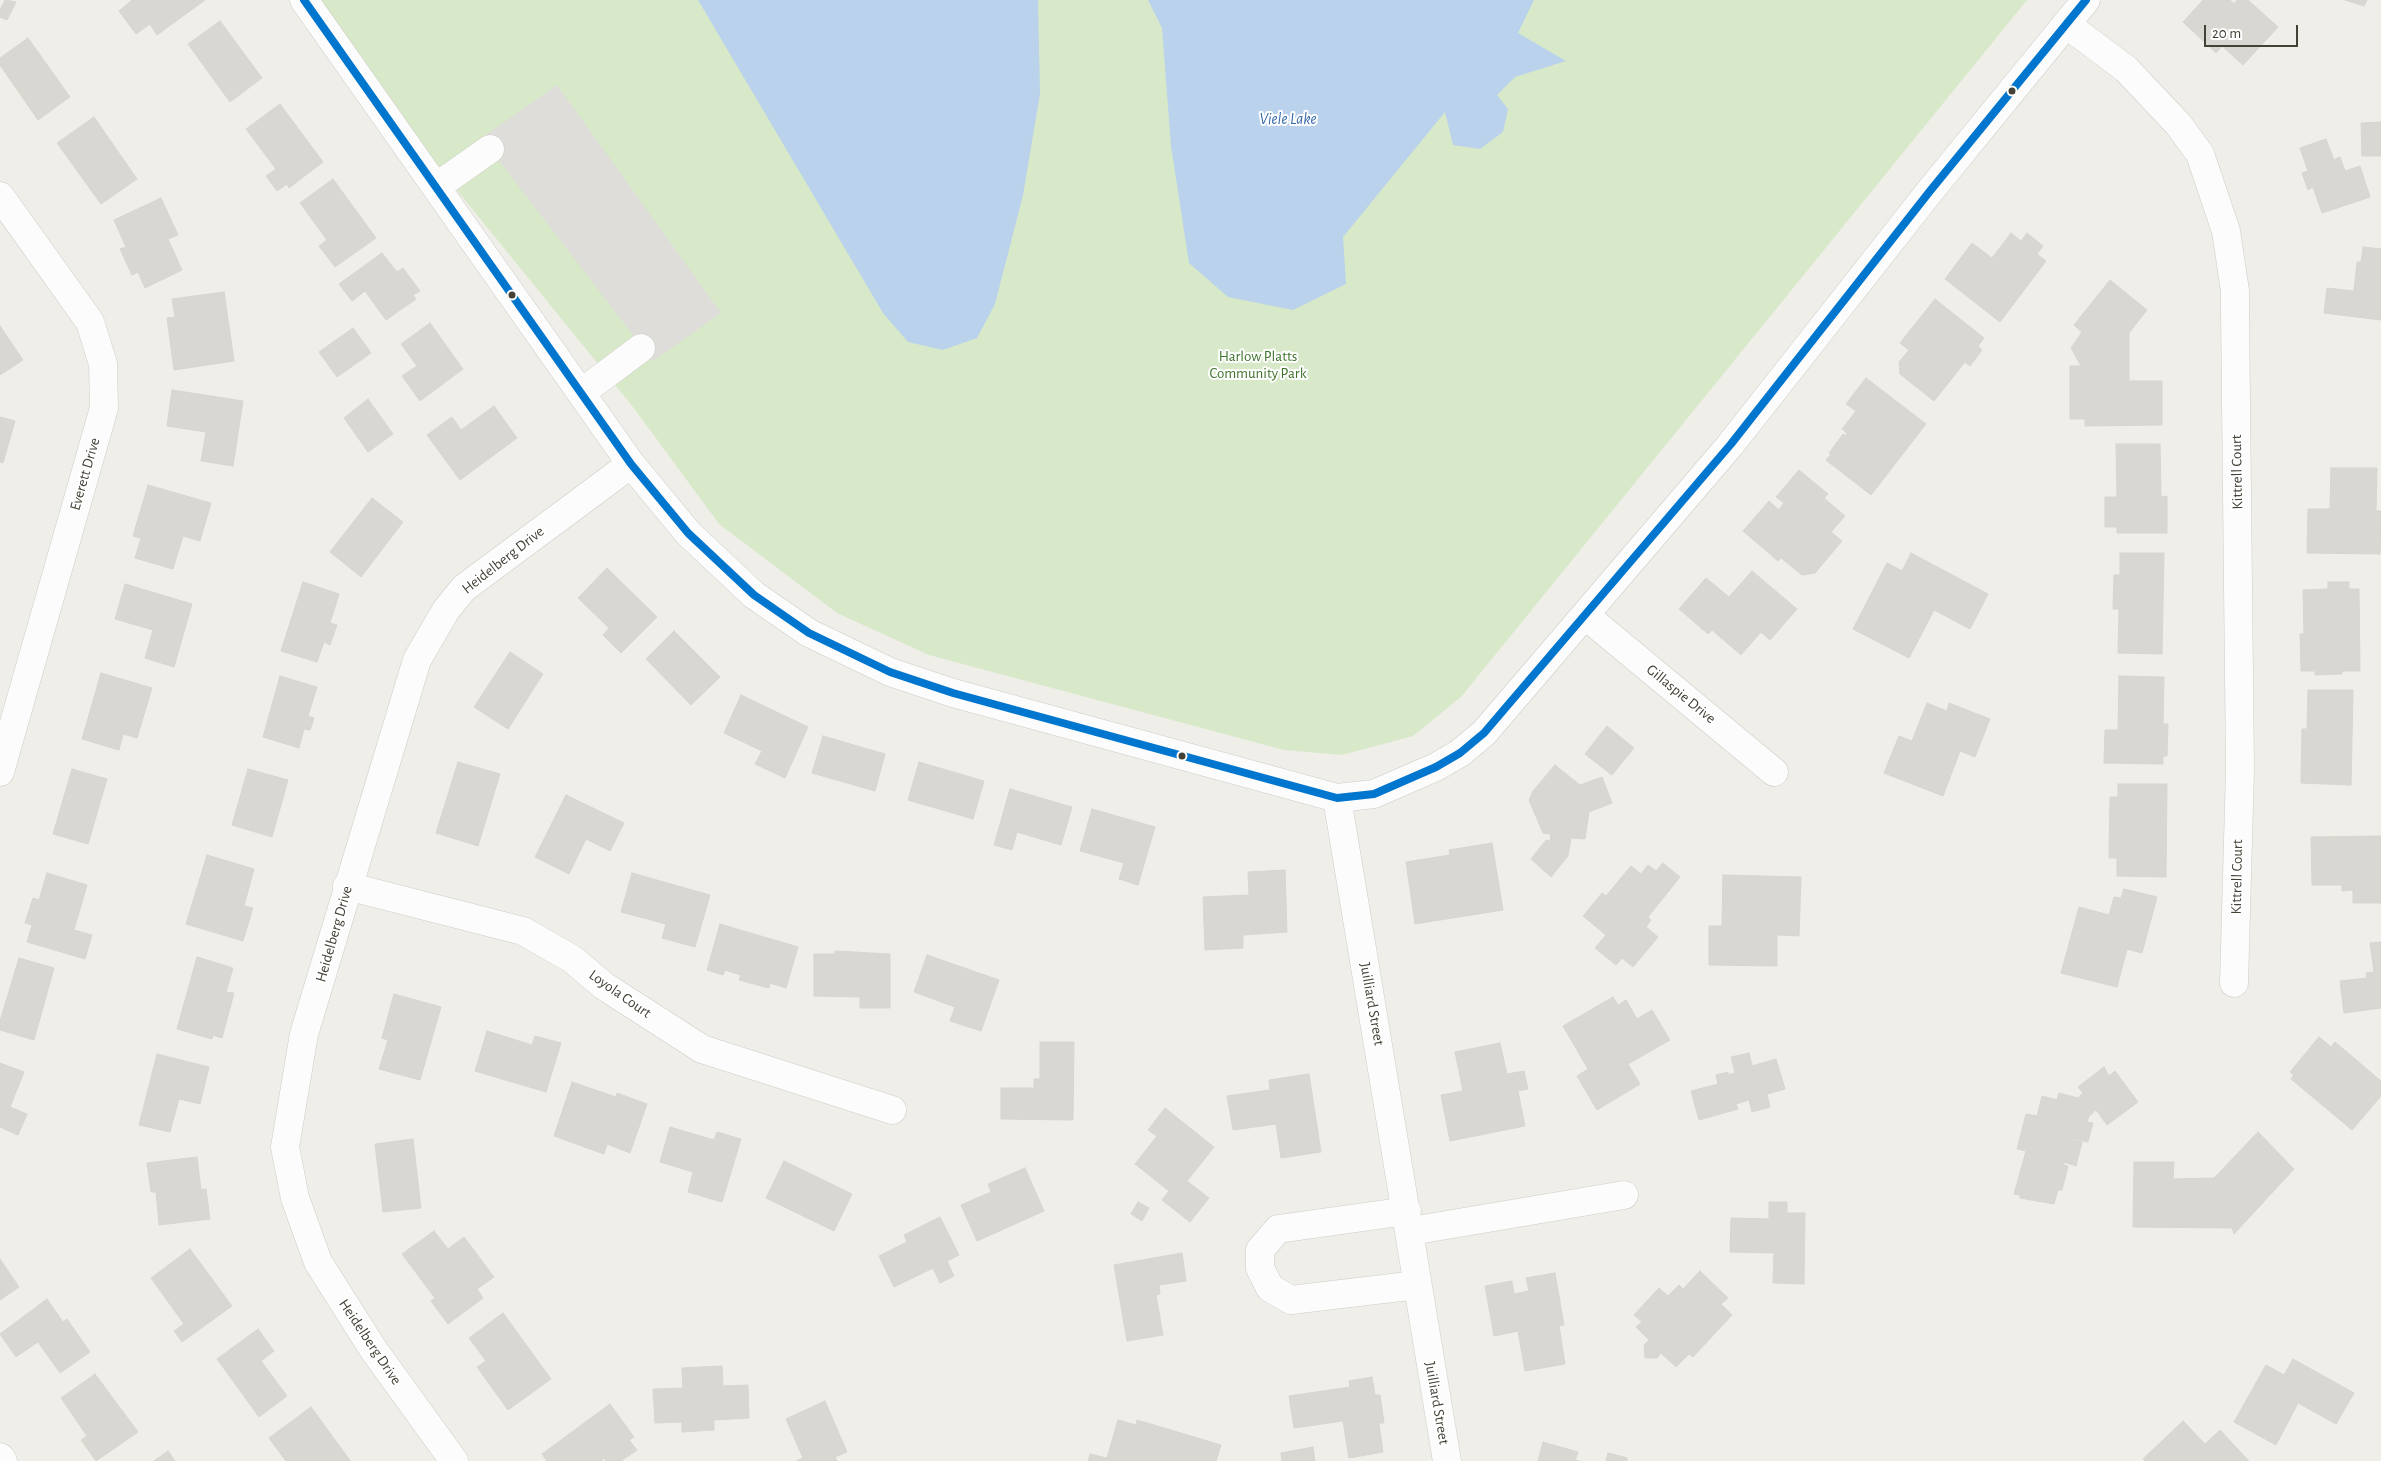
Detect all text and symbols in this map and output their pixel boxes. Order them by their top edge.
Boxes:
scale bar [2206,15,2300,47]
text: 20 m [2212,26,2241,41]
unlabelled marker [2007,86,2017,96]
water label: Viele Lake [1260,109,1316,129]
unlabelled marker [507,290,517,300]
park label: Harlow Platts Community Park [1210,347,1306,382]
street label: Kittrell Court [2227,434,2247,510]
street label: Everett Drive [66,436,104,512]
street label: Heidelberg Drive [458,522,548,598]
street label: Gillaspie Drive [1643,660,1719,728]
unlabelled marker [1177,751,1187,761]
street label: Kittrell Court [2227,839,2247,915]
street label: Heidelberg Drive [312,884,356,984]
street label: Juilliard Street [1356,961,1388,1047]
street label: Loyola Court [585,966,655,1022]
street label: Heidelberg Drive [335,1296,405,1388]
street label: Juilliard Street [1421,1360,1453,1446]

